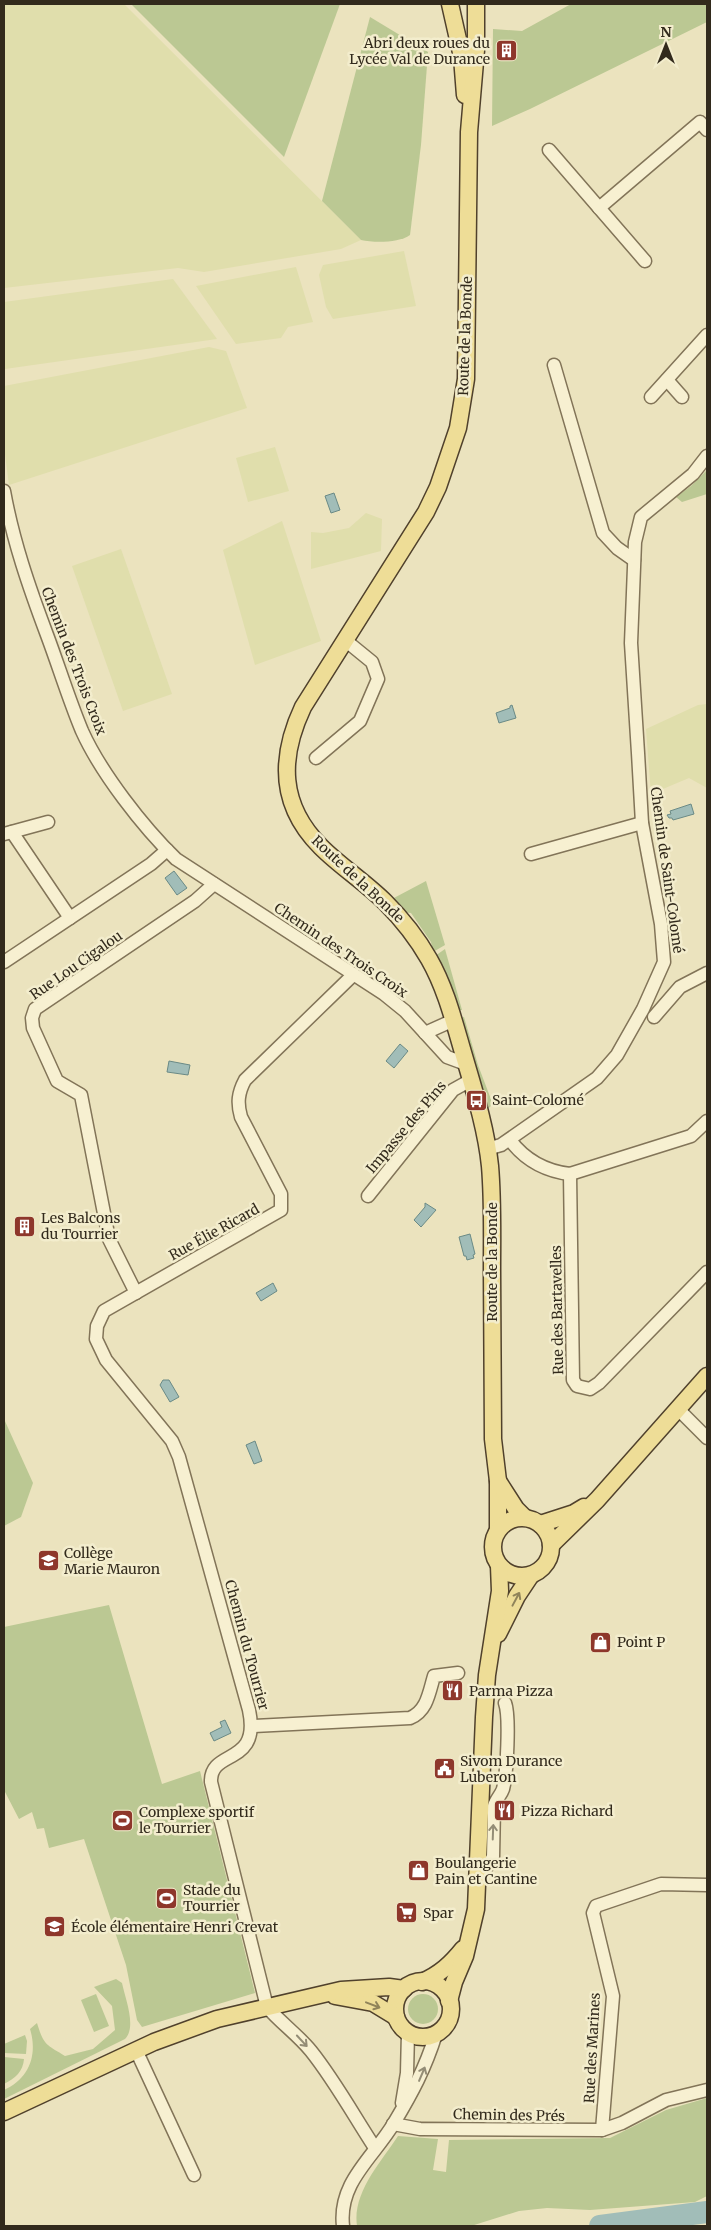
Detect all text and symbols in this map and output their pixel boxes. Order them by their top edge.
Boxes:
north arrow [641,20,691,70]
text: N [660,23,672,41]
place label: Abri deux roues du Lycée Val de Durance [349,34,490,68]
building icon: Abri deux roues du Lycée Val de Durance [494,39,518,63]
street label: Route de la Bonde [454,276,476,396]
street label: Chemin des Trois Croix [37,584,111,738]
street label: Chemin de Saint-Colomé [646,786,688,954]
street label: Route de la Bonde [308,832,408,926]
street label: Chemin des Trois Croix [271,899,412,1002]
street label: Rue Lou Cigalou [26,926,126,1004]
street label: Impasse des Pins [362,1077,450,1177]
bus stop icon: Saint-Colomé [464,1088,488,1112]
place label: Saint-Colomé [492,1091,584,1109]
street label: Rue Élie Ricard [166,1199,263,1264]
street label: Route de la Bonde [483,1202,501,1322]
place label: Les Balcons du Tourrier [41,1209,121,1243]
building icon: Les Balcons du Tourrier [13,1214,37,1238]
street label: Rue des Bartavelles [547,1245,567,1375]
place label: Collège Marie Mauron [64,1544,160,1578]
school or university icon: Collège Marie Mauron [36,1549,60,1573]
street label: Chemin du Tourrier [221,1578,273,1712]
one-way arrow [512,1592,521,1607]
shop icon: Point P [589,1630,613,1654]
place label: Point P [617,1633,665,1651]
restaurant icon: Parma Pizza [441,1679,465,1703]
place label: Parma Pizza [469,1682,553,1700]
place label: Sivom Durance Luberon [460,1752,562,1786]
public building icon: Sivom Durance Luberon [432,1757,456,1781]
restaurant icon: Pizza Richard [493,1799,517,1823]
place label: Pizza Richard [521,1802,614,1820]
place label: Complexe sportif le Tourrier [139,1803,255,1837]
sports icon: Complexe sportif le Tourrier [111,1808,135,1832]
one-way arrow [488,1824,498,1840]
place label: Boulangerie Pain et Cantine [435,1854,537,1888]
shop icon: Boulangerie Pain et Cantine [407,1859,431,1883]
place label: Stade du Tourrier [183,1881,241,1915]
sports icon: Stade du Tourrier [155,1886,179,1910]
supermarket icon: Spar [395,1901,419,1925]
place label: Spar [423,1904,454,1922]
school or university icon: École élémentaire Henri Crevat [43,1915,67,1939]
place label: École élémentaire Henri Crevat [71,1918,279,1936]
street label: Rue des Marines [580,1992,604,2104]
one-way arrow [365,2001,380,2010]
one-way arrow [296,2035,308,2047]
one-way arrow [418,2067,427,2082]
street label: Chemin des Prés [453,2105,565,2125]

